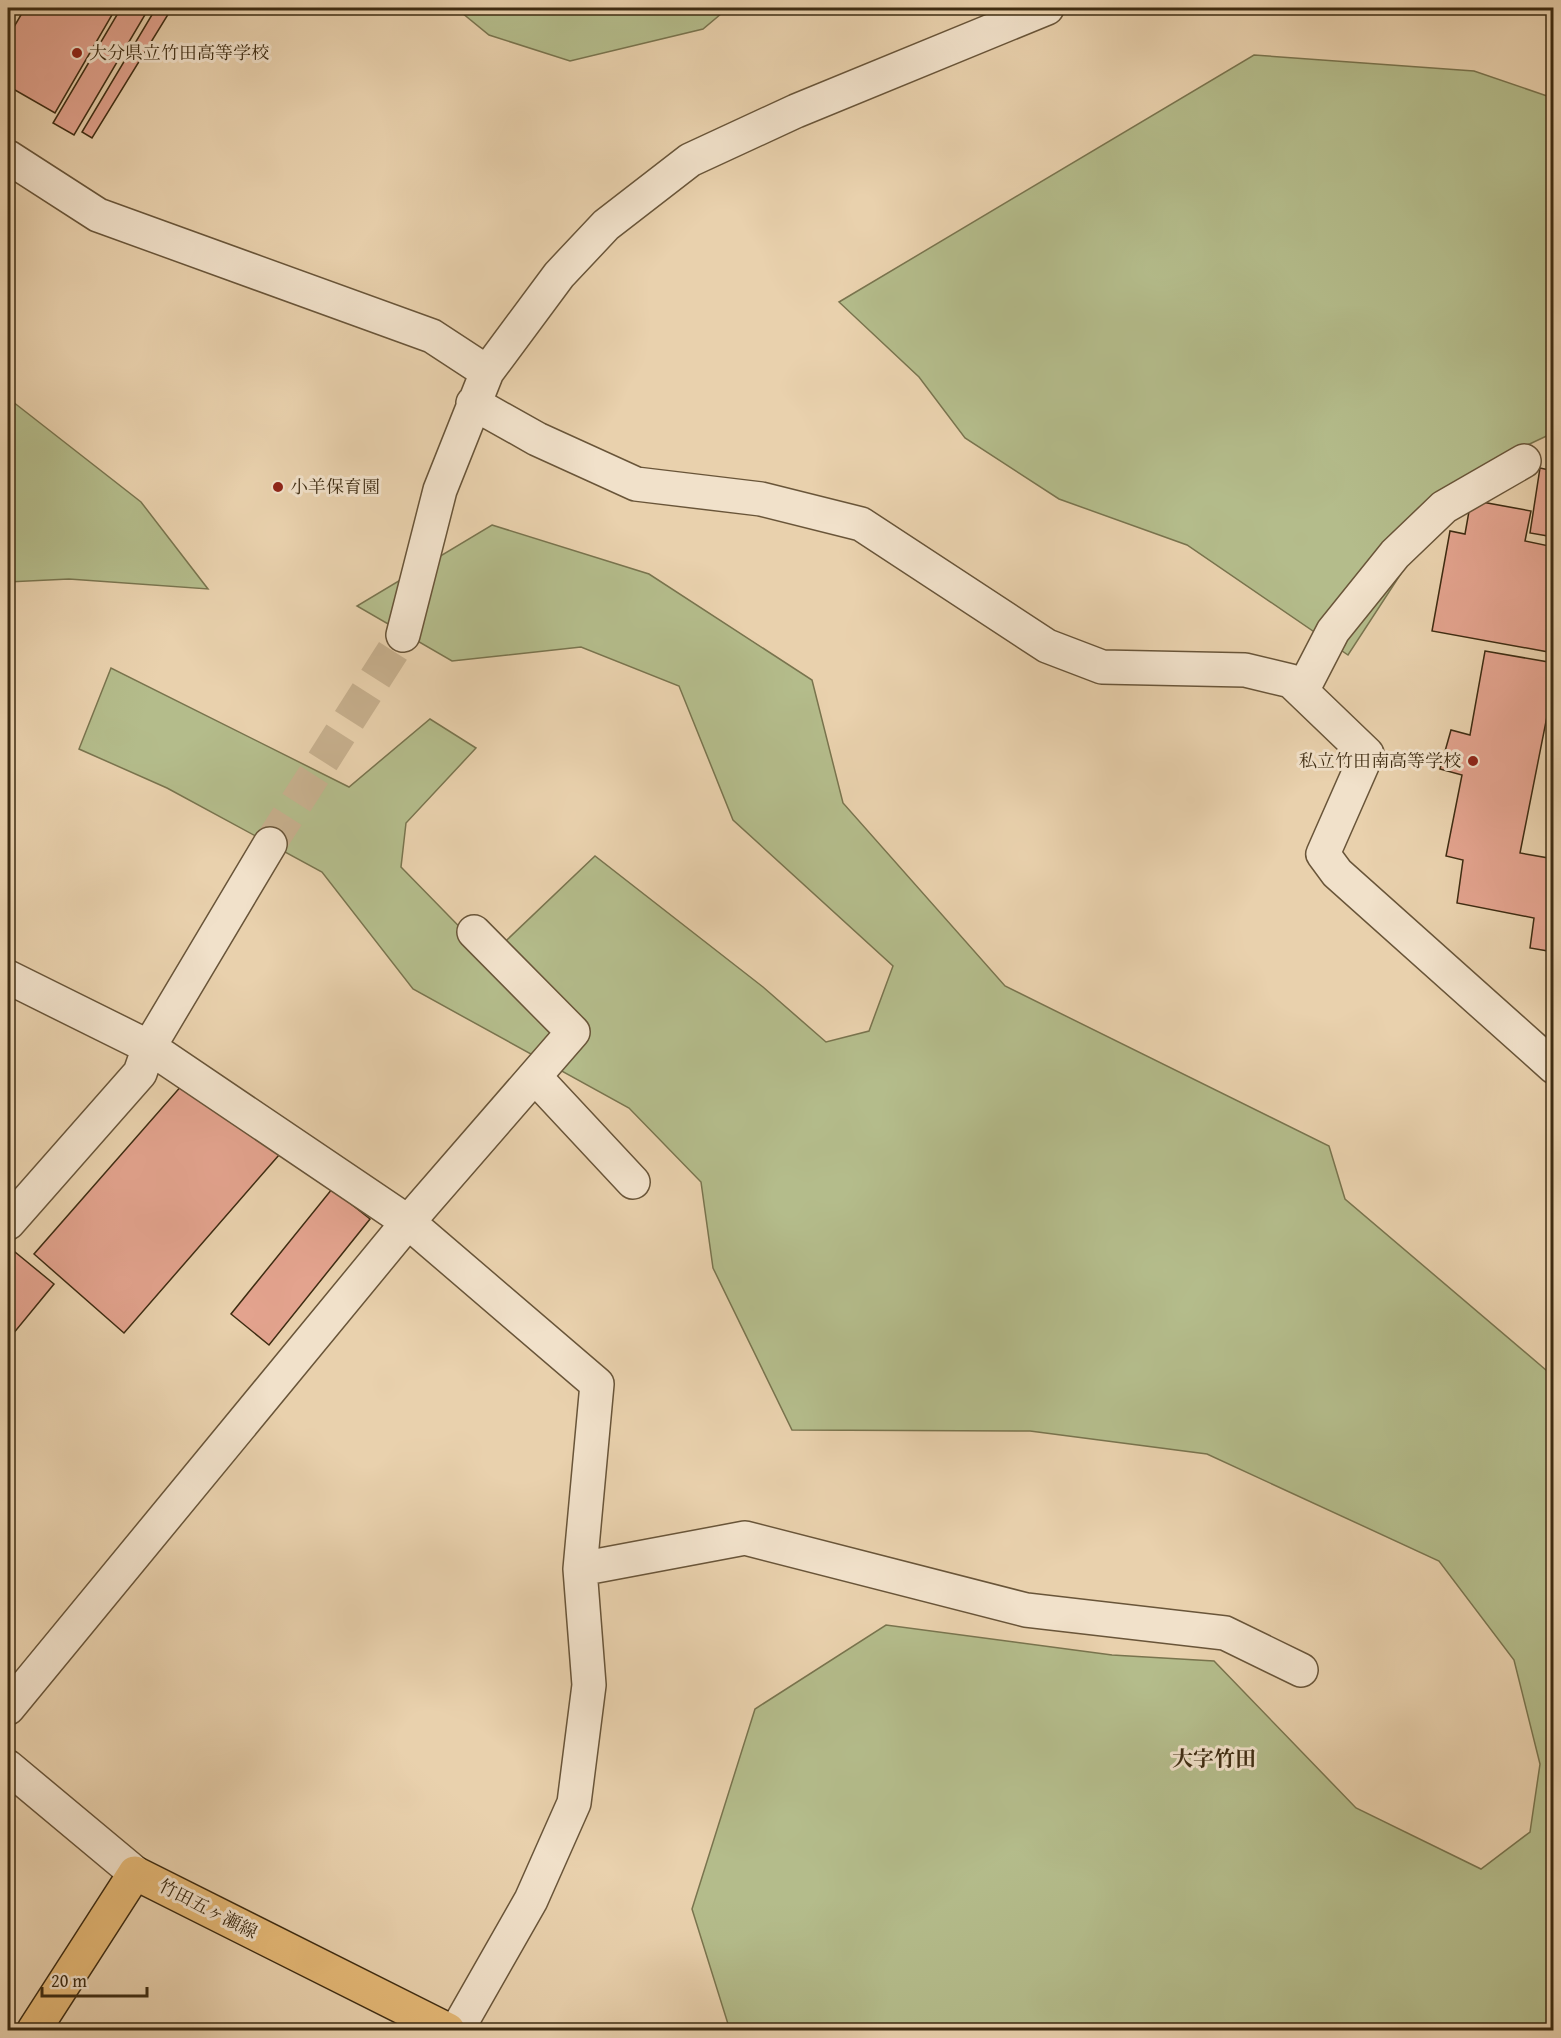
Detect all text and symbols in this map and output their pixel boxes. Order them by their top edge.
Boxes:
place label: 大分県立竹田高等学校 [89,39,269,66]
marker: 大分県立竹田高等学校 [70,46,84,60]
place label: 小羊保育園 [290,473,380,500]
marker: 小羊保育園 [271,480,285,494]
place label: 私立竹田南高等学校 [1299,747,1461,774]
marker: 私立竹田南高等学校 [1466,754,1480,768]
district label: 大字竹田 [1172,1743,1256,1774]
street label: 竹田五ヶ瀬線 [154,1872,262,1945]
scale bar [42,1960,147,1998]
text: 20 m [51,1967,87,1994]

